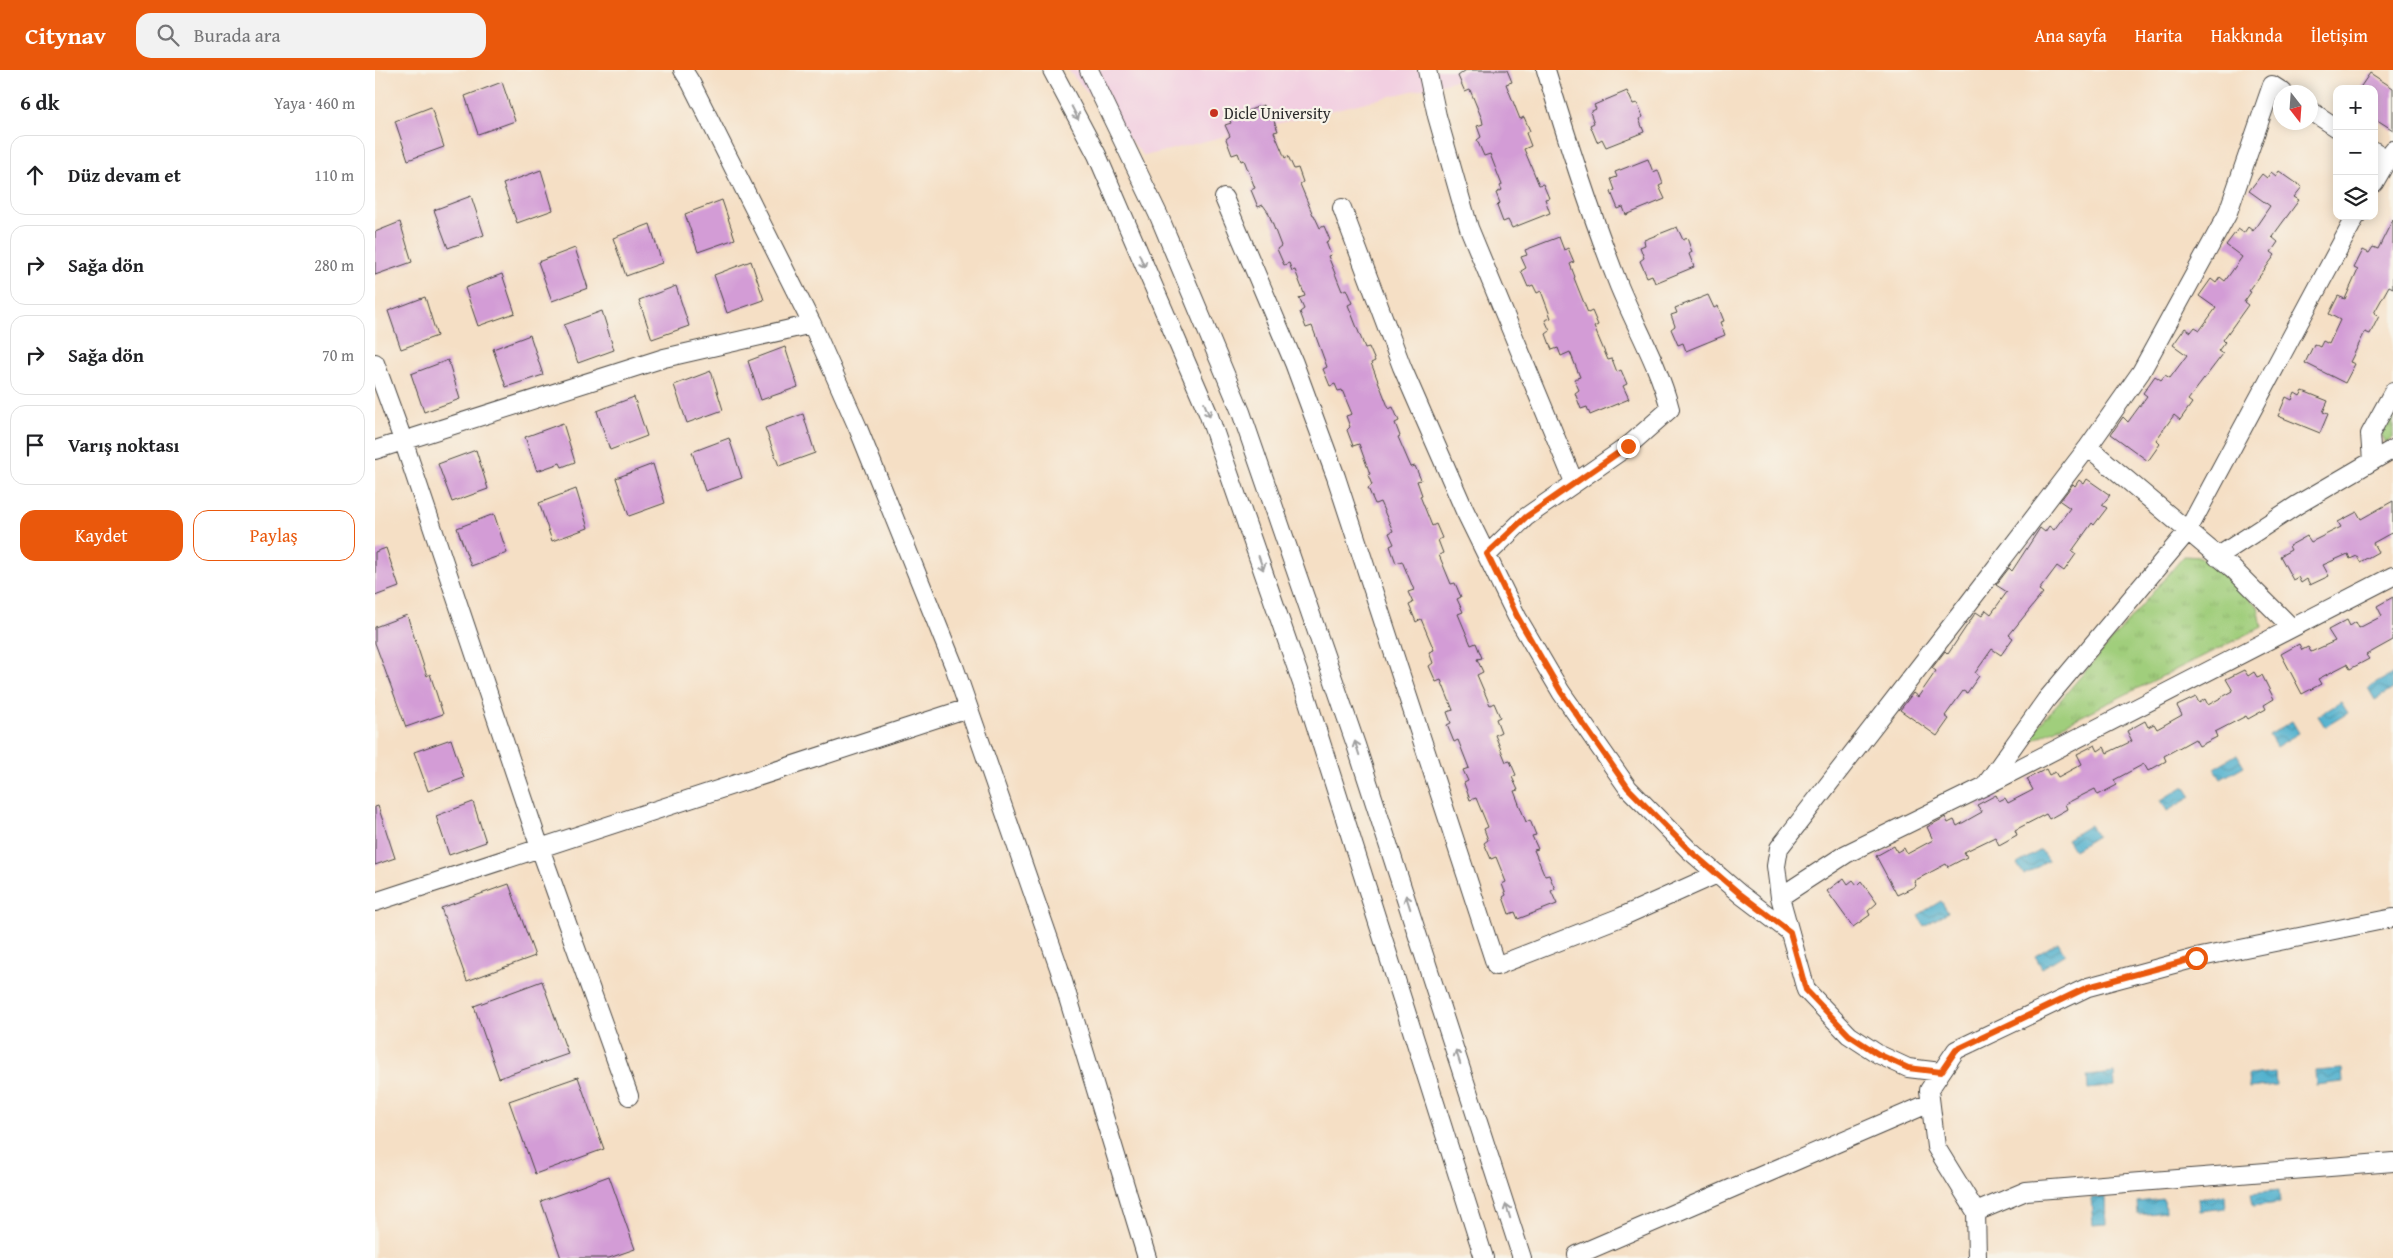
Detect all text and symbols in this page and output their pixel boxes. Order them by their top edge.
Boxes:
search box [136,13,486,58]
text: Citynav [25,18,106,53]
icon: search [154,21,182,49]
text: Burada ara [194,21,280,49]
text: Ana sayfa [2034,22,2107,49]
text: Harita [2135,22,2183,49]
text: Hakkında [2211,22,2283,49]
text: İletişim [2311,22,2368,49]
north arrow [2273,85,2318,130]
map controls [2333,85,2378,220]
button: + [2333,85,2378,130]
text: 6 dk [20,87,60,118]
text: Yaya · 460 m [274,91,355,115]
place label: Dicle University [1224,101,1331,125]
one-way arrow [1070,106,1080,121]
marker: Dicle University [1208,107,1220,119]
button: − [2333,130,2378,175]
icon: ahead [21,161,49,189]
text: Düz devam et [68,161,181,189]
text: 110 m [314,163,354,187]
button: layers [2333,175,2378,220]
icon: right [21,251,49,279]
text: Sağa dön [68,251,144,279]
text: 280 m [314,253,354,277]
one-way arrow [1138,253,1148,268]
icon: right [21,341,49,369]
text: Sağa dön [68,341,144,369]
text: 70 m [322,343,354,367]
one-way arrow [1203,402,1212,417]
icon: arrive [21,431,49,459]
text: Varış noktası [68,431,179,459]
route end [1617,435,1640,458]
button: Kaydet [20,510,183,561]
button: Paylaş [193,510,355,561]
one-way arrow [1257,555,1266,571]
one-way arrow [1352,741,1361,756]
one-way arrow [1402,895,1412,911]
route start [2185,947,2208,970]
one-way arrow [1453,1049,1462,1065]
one-way arrow [1502,1204,1512,1220]

